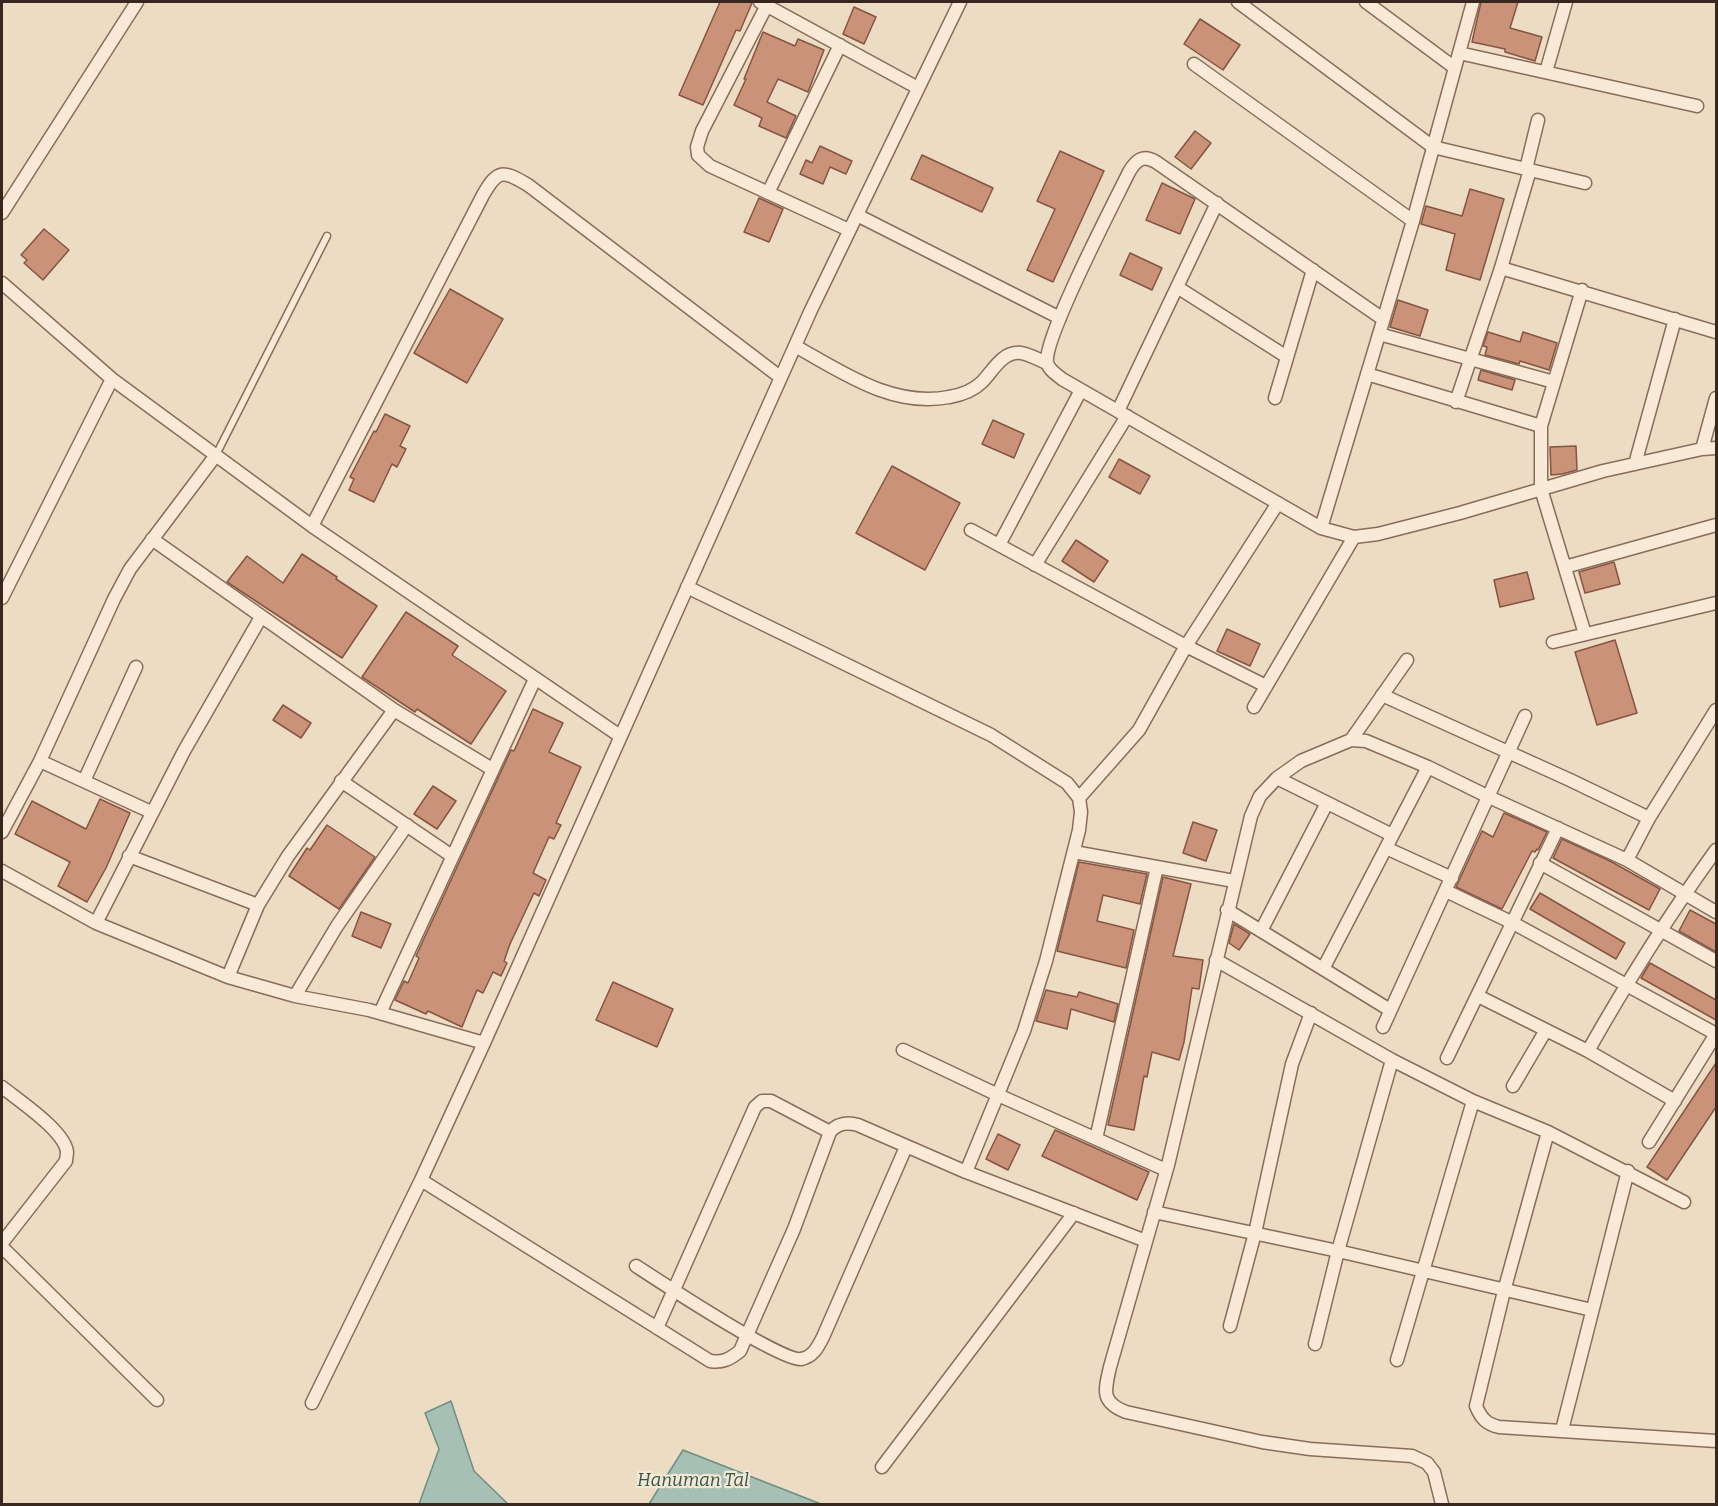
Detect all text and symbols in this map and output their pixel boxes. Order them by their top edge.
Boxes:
water label: Hanuman Tal [637,1470,749,1492]

